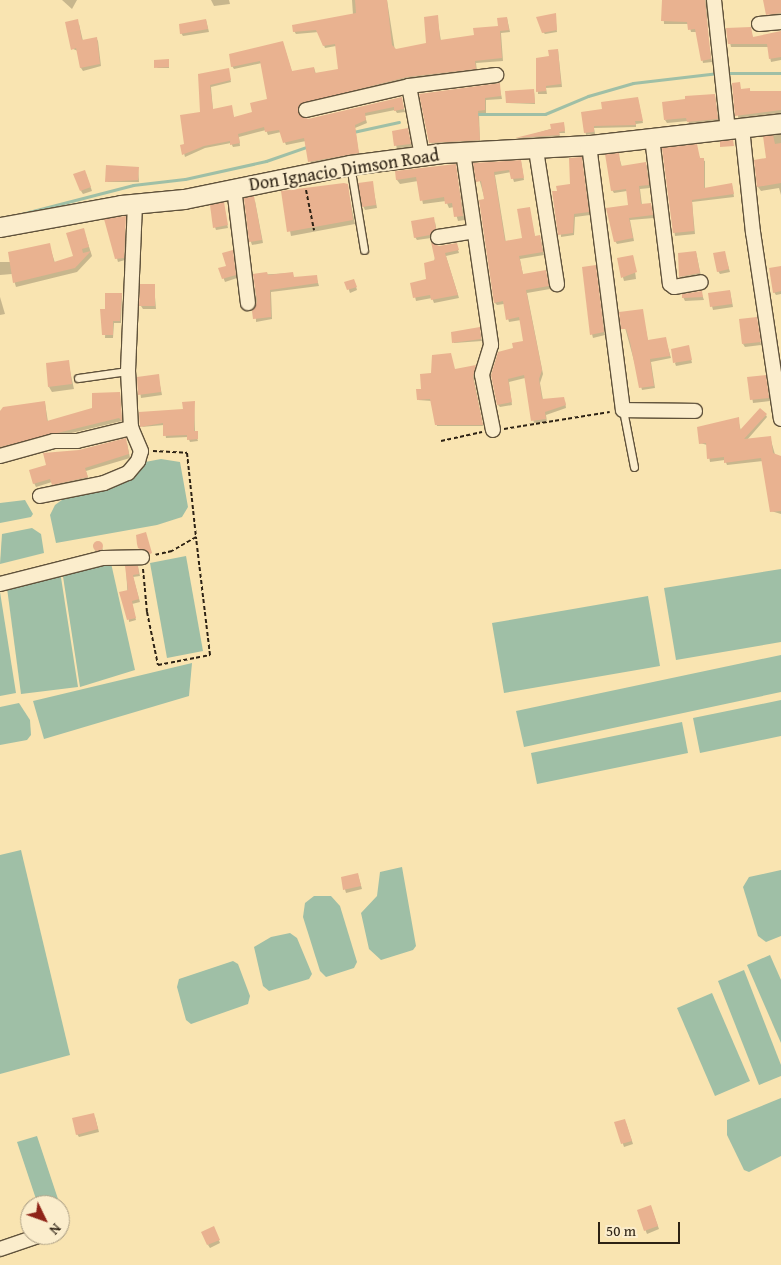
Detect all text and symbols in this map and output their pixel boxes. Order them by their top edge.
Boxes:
street label: Don Ignacio Dimson Road [247,144,441,196]
north arrow [20,1195,70,1245]
scale bar [601,1212,684,1244]
text: N [45,1219,66,1240]
text: 50 m [606,1220,636,1241]

